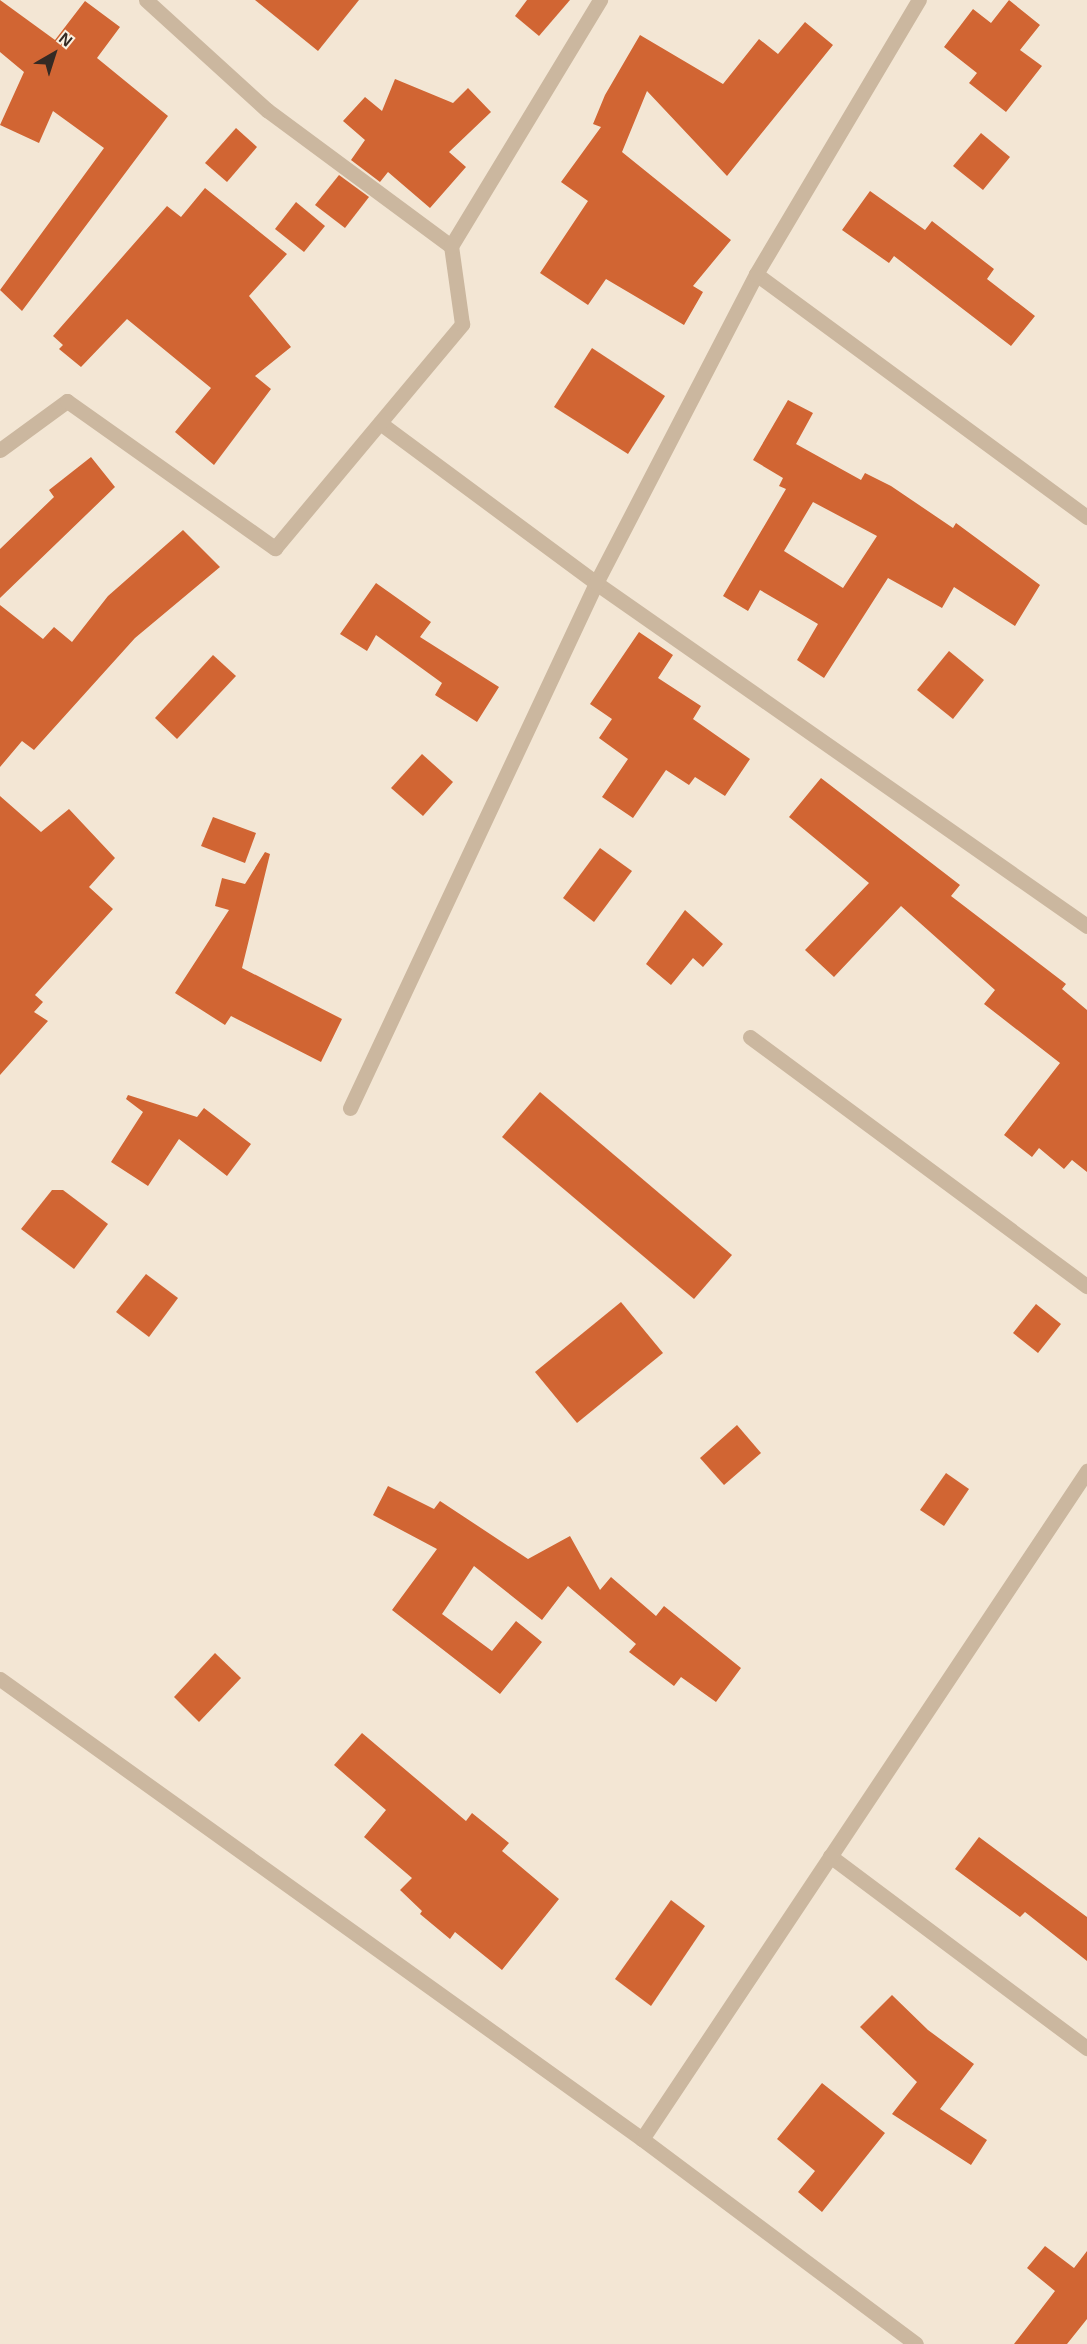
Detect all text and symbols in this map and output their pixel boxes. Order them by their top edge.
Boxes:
north arrow [24,24,84,84]
text: N [56,29,75,50]

